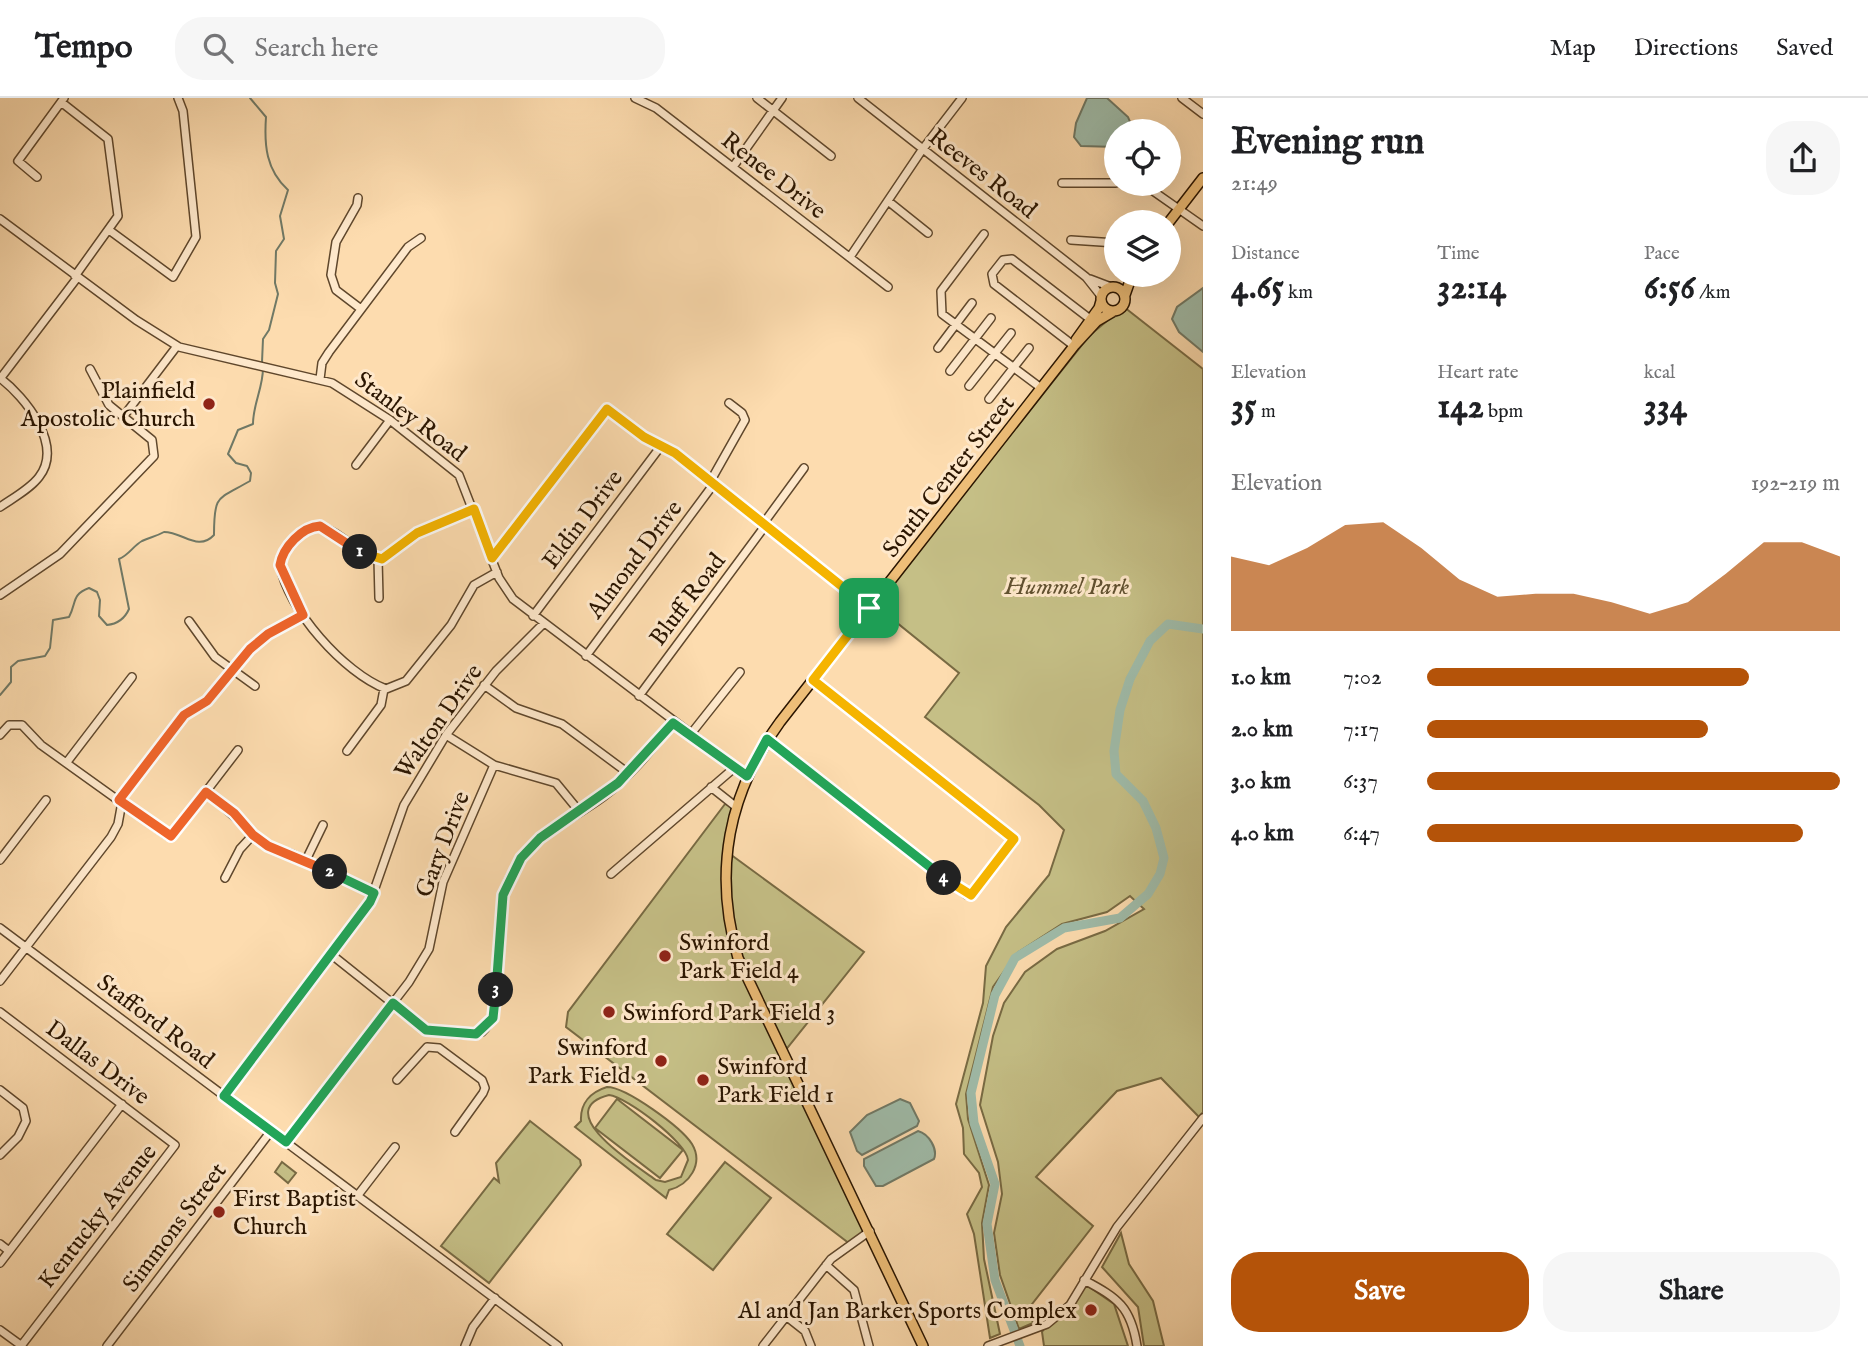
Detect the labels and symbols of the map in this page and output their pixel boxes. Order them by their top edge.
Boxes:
street label: Reeves Road [921,122,1043,226]
street label: Renee Drive [714,125,832,227]
street label: Stanley Road [348,365,472,470]
place label: Plainfield Apostolic Church [20,376,195,435]
street label: South Center Street [876,389,1022,564]
marker: Plainfield Apostolic Church [201,396,217,412]
street label: Eldin Drive [536,464,631,576]
street label: Almond Drive [580,494,690,626]
pin: 1 [342,534,378,570]
street label: Bluff Road [643,547,733,653]
park label: Hummel Park [1004,572,1130,603]
pin [839,578,899,638]
street label: Walton Drive [388,658,490,785]
street label: Gary Drive [409,787,478,902]
pin: 2 [312,854,348,890]
pin: 4 [926,860,962,896]
place label: Swinford Park Field 4 [679,928,799,987]
marker: Swinford Park Field 4 [657,948,673,964]
street label: Stafford Road [90,968,220,1077]
pin: 3 [478,972,514,1008]
place label: Swinford Park Field 3 [623,998,835,1029]
marker: Swinford Park Field 3 [601,1004,617,1020]
street label: Dallas Drive [39,1014,155,1113]
place label: Swinford Park Field 2 [528,1033,647,1092]
place label: Swinford Park Field 1 [717,1052,834,1111]
marker: Swinford Park Field 2 [653,1053,669,1069]
marker: Swinford Park Field 1 [695,1072,711,1088]
street label: Kentucky Avenue [32,1138,164,1296]
street label: Simmons Street [116,1157,234,1299]
place label: First Baptist Church [233,1184,356,1243]
marker: First Baptist Church [211,1204,227,1220]
place label: Al and Jan Barker Sports Complex [737,1296,1077,1327]
marker: Al and Jan Barker Sports Complex [1083,1302,1099,1318]

